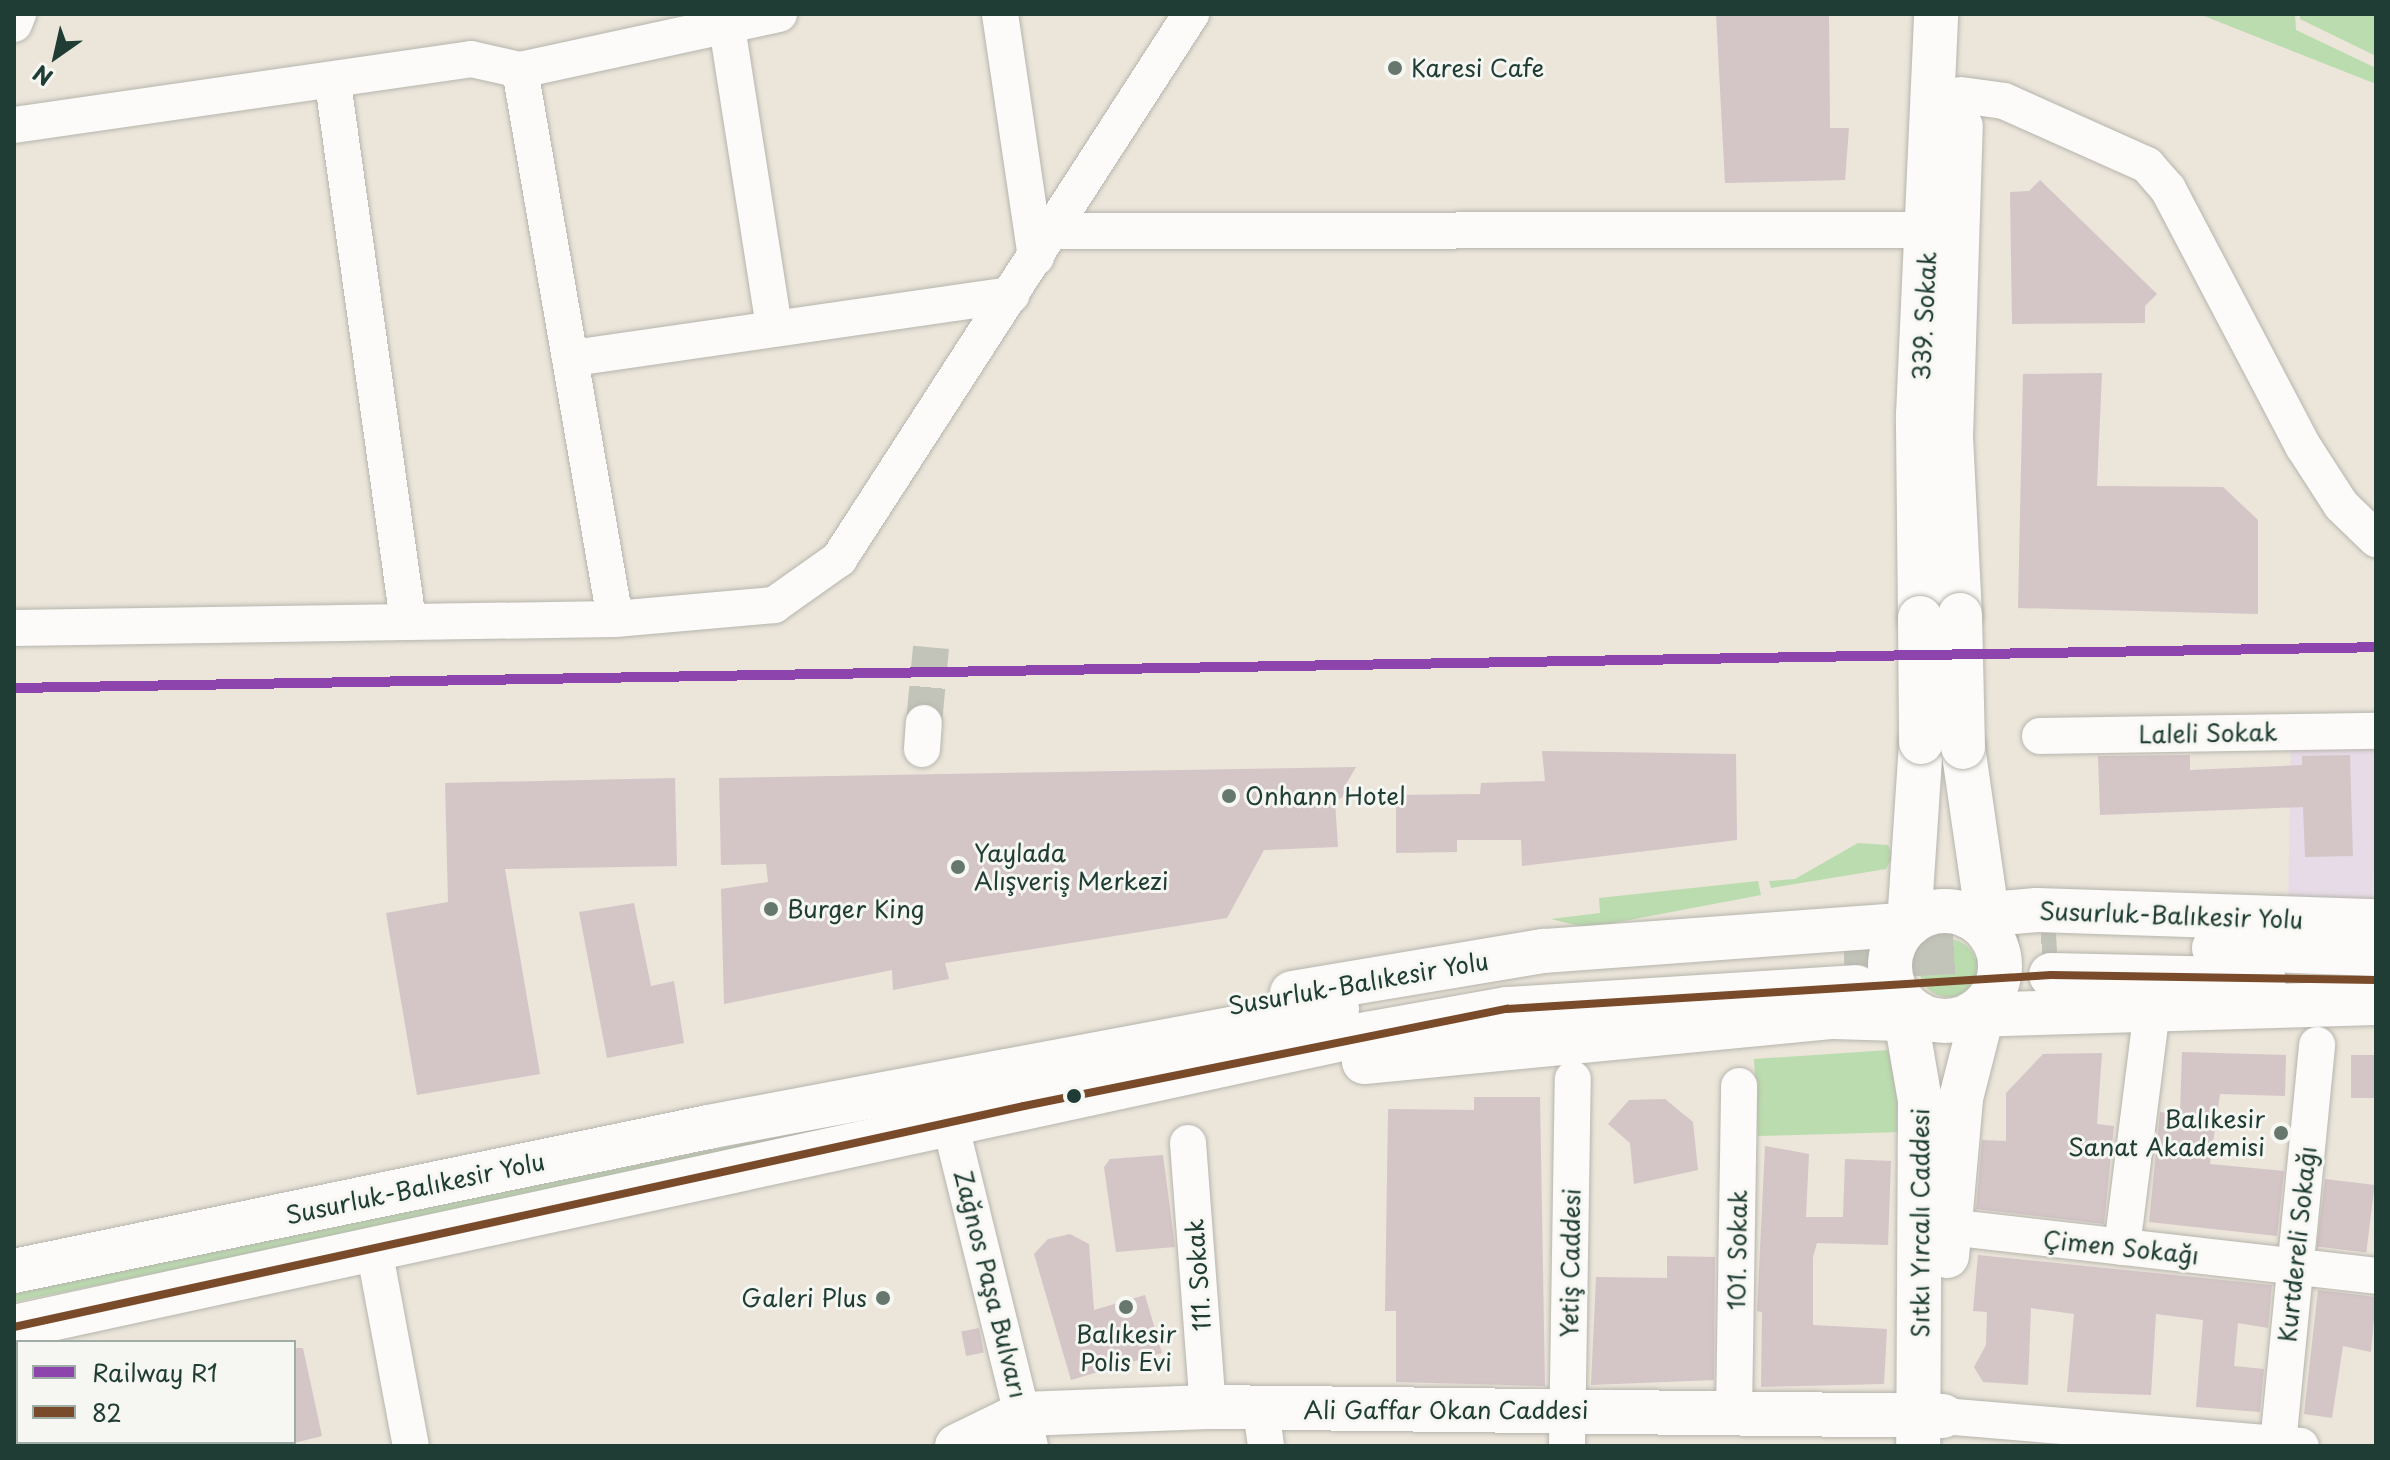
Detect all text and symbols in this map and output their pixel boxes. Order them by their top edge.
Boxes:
north arrow [16,16,96,96]
place label: Karesi Cafe [1411,54,1544,82]
text: N [26,58,59,95]
marker: Karesi Cafe [1386,59,1404,77]
street label: 339. Sokak [1906,250,1942,382]
street label: Laleli Sokak [2138,717,2278,749]
place label: Onhann Hotel [1245,782,1405,810]
marker: Onhann Hotel [1220,787,1238,805]
place label: Yaylada Alışveriş Merkezi [974,839,1168,895]
marker: Yaylada Alışveriş Merkezi [949,858,967,876]
place label: Burger King [787,895,924,923]
street label: Susurluk-Balıkesir Yolu [2038,896,2304,934]
marker: Burger King [762,900,780,918]
street label: Susurluk-Balıkesir Yolu [1225,946,1491,1020]
unlabelled marker [1066,1088,1082,1104]
place label: Balıkesir Sanat Akademisi [2067,1105,2265,1161]
street label: Sıtkı Yırcalı Caddesi [1906,1108,1934,1338]
marker: Balıkesir Sanat Akademisi [2272,1124,2290,1142]
street label: Kurtdereli Sokağı [2272,1144,2322,1344]
street label: Susurluk-Balıkesir Yolu [282,1146,548,1230]
street label: Zağnos Paşa Bulvarı [949,1167,1033,1401]
street label: Yetiş Caddesi [1554,1188,1586,1338]
street label: 101. Sokak [1722,1188,1752,1312]
street label: 111. Sokak [1180,1217,1216,1333]
street label: Çimen Sokağı [2041,1224,2201,1270]
place label: Galeri Plus [741,1284,867,1312]
marker: Galeri Plus [874,1289,892,1307]
marker: Balıkesir Polis Evi [1117,1298,1135,1316]
place label: Balıkesir Polis Evi [1076,1320,1176,1376]
legend [16,1340,296,1444]
text: Railway R1 [92,1354,218,1390]
text: 82 [92,1394,122,1430]
street label: Ali Gaffar Okan Caddesi [1303,1396,1589,1424]

